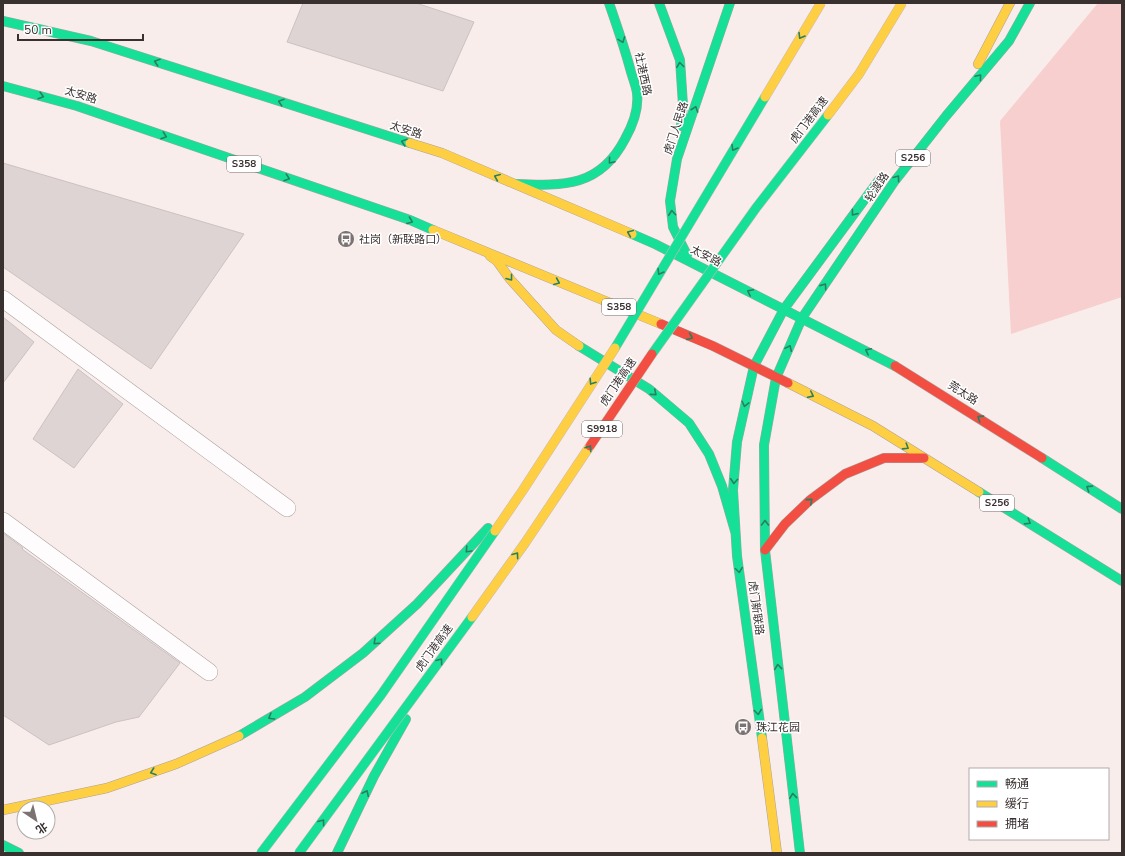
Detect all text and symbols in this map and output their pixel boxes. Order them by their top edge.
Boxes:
scale bar [18,16,143,42]
text: 50 m [24,22,52,38]
one-way arrow [798,32,805,39]
one-way arrow [618,36,626,43]
street label: 社港西路 [631,51,655,97]
one-way arrow [154,58,161,67]
one-way arrow [676,62,685,68]
one-way arrow [974,74,981,82]
street label: 太安路 [63,83,99,107]
one-way arrow [37,91,44,100]
street label: 虎门港高速 [786,94,832,146]
one-way arrow [277,98,284,107]
street label: 虎门人民路 [660,100,692,156]
one-way arrow [690,106,698,113]
street label: 太安路 [388,118,424,142]
one-way arrow [161,131,168,140]
one-way arrow [401,138,408,146]
one-way arrow [731,144,739,151]
road number: S256 [896,150,930,166]
road number: S358 [227,156,261,172]
one-way arrow [609,156,616,164]
street label: 轮渡路 [862,169,892,205]
one-way arrow [284,174,291,182]
one-way arrow [494,174,502,182]
one-way arrow [892,176,899,183]
one-way arrow [852,209,859,216]
one-way arrow [667,210,676,216]
one-way arrow [407,216,414,224]
bus stop icon: 社岗（新联路口） [336,229,356,249]
one-way arrow [626,230,633,238]
place label: 社岗（新联路口） [359,232,447,247]
street label: 太安路 [688,242,724,270]
one-way arrow [657,268,665,275]
one-way arrow [505,274,512,281]
one-way arrow [554,277,561,285]
one-way arrow [819,283,827,290]
one-way arrow [746,289,754,296]
road number: S358 [602,299,636,315]
one-way arrow [687,332,694,340]
one-way arrow [784,344,792,352]
one-way arrow [865,348,872,356]
street label: 虎门港高速 [596,355,640,409]
one-way arrow [590,378,597,385]
street label: 莞太路 [945,378,981,408]
one-way arrow [649,389,656,396]
one-way arrow [807,390,814,398]
one-way arrow [742,401,750,408]
one-way arrow [977,415,984,423]
road number: S9918 [582,421,622,437]
one-way arrow [902,442,909,449]
one-way arrow [584,445,591,452]
one-way arrow [729,478,738,484]
one-way arrow [1086,485,1093,493]
road number: S256 [980,495,1014,511]
one-way arrow [805,498,812,505]
one-way arrow [1024,518,1031,525]
one-way arrow [761,520,769,526]
one-way arrow [465,545,473,553]
one-way arrow [511,552,519,559]
one-way arrow [734,567,743,573]
street label: 虎门新联路 [745,580,767,636]
street label: 虎门港高速 [412,621,456,675]
one-way arrow [373,637,381,644]
one-way arrow [435,658,442,665]
one-way arrow [774,663,783,670]
one-way arrow [753,709,762,715]
one-way arrow [268,712,275,719]
bus stop icon: 珠江花园 [733,717,753,737]
place label: 珠江花园 [756,720,800,735]
one-way arrow [150,767,157,776]
legend [969,768,1109,840]
text: 畅通 [1005,776,1029,792]
one-way arrow [362,789,369,797]
one-way arrow [788,793,797,799]
text: 缓行 [1005,796,1029,812]
north arrow [16,800,56,840]
text: 拥堵 [1005,816,1029,832]
text: 北 [33,818,50,837]
one-way arrow [317,819,324,826]

